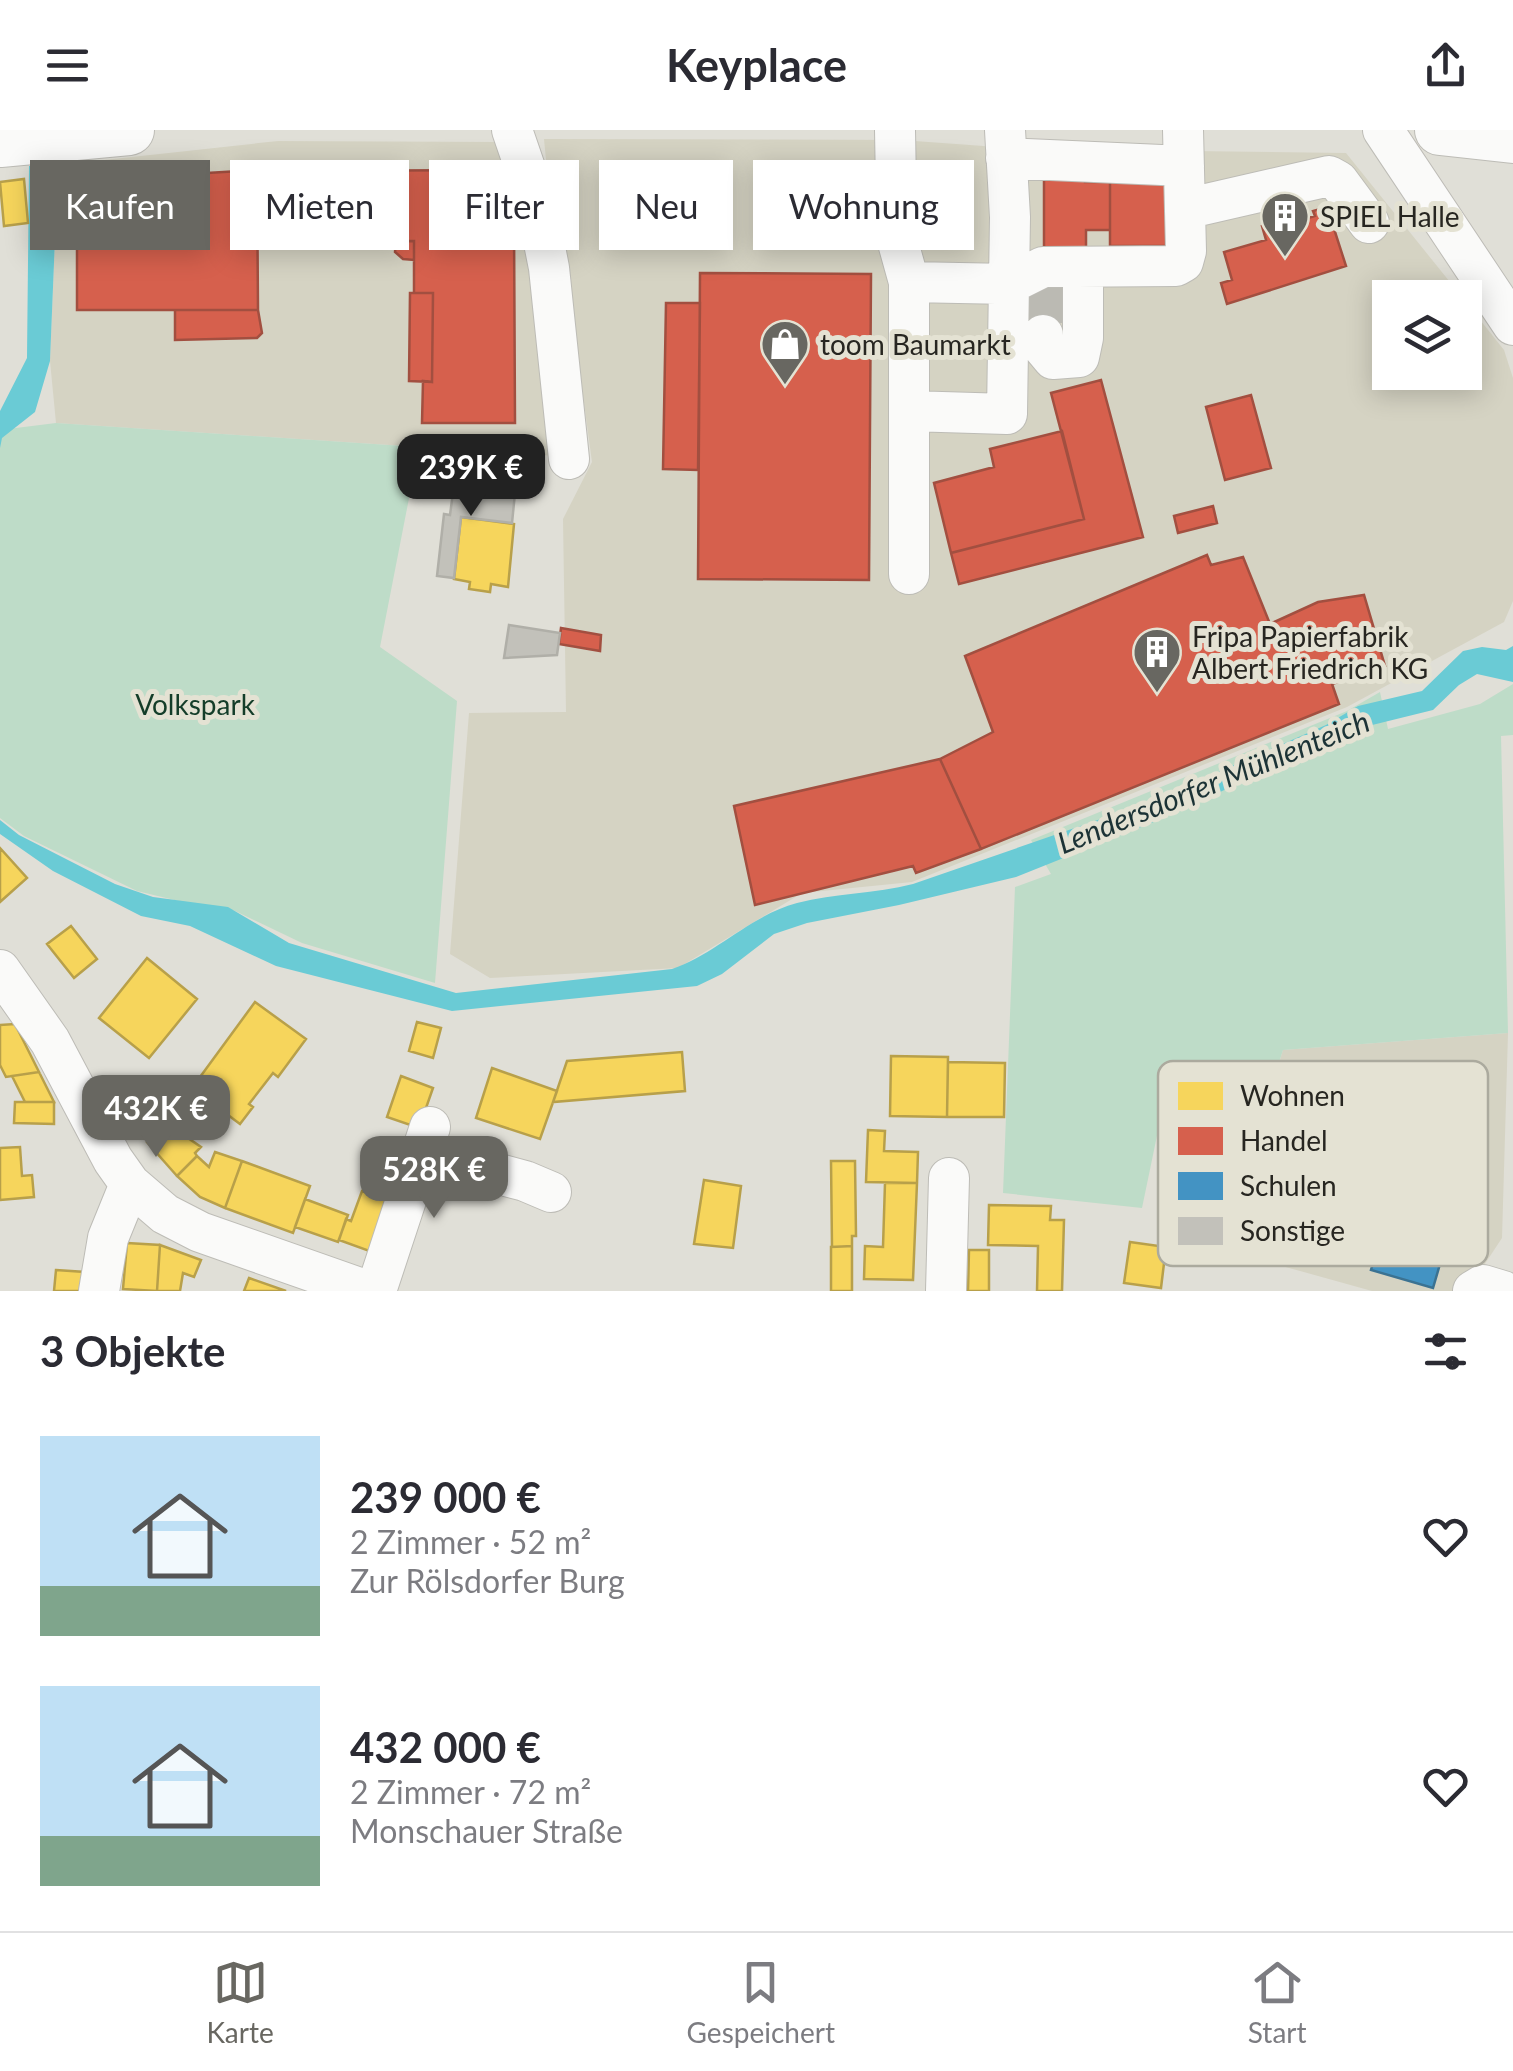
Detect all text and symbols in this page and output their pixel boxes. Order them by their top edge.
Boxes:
icon: menu [40,38,95,93]
text: Keyplace [666,38,847,92]
icon: share [1418,38,1473,93]
chip: Kaufen [30,160,210,250]
chip: Mieten [230,160,409,250]
chip: Filter [429,160,579,250]
chip: Neu [599,160,733,250]
chip: Wohnung [753,160,974,250]
building icon: SPIEL Halle [1259,190,1311,258]
place label: SPIEL Halle [1320,199,1460,233]
map controls [1372,280,1482,390]
button: layers [1372,280,1482,390]
shop icon: toom Baumarkt [759,318,811,386]
place label: toom Baumarkt [820,327,1011,361]
pin: 239K € [390,434,552,519]
text: 239K € [419,447,523,486]
place label: Fripa Papierfabrik Albert Friedrich KG [1192,619,1428,685]
building icon: Fripa Papierfabrik Albert Friedrich KG [1131,626,1183,694]
park label: Volkspark [135,687,256,721]
water label: Lendersdorfer Mühlenteich [1052,702,1374,860]
legend [1158,1061,1488,1266]
pin: 432K € [75,1075,237,1160]
text: Wohnen [1240,1078,1345,1112]
text: 432K € [104,1088,208,1127]
text: Handel [1240,1123,1328,1157]
pin: 528K € [353,1136,515,1221]
text: 528K € [382,1149,486,1188]
text: Schulen [1240,1168,1337,1202]
text: Sonstige [1240,1213,1345,1247]
icon: filters [1418,1324,1473,1379]
text: 3 Objekte [40,1326,225,1376]
text: 239 000 € [350,1472,541,1522]
icon: home [120,1476,240,1596]
icon: heart [1418,1509,1473,1564]
text: 2 Zimmer · 52 m² [350,1522,591,1561]
text: Zur Rölsdorfer Burg [350,1561,625,1600]
text: 432 000 € [350,1722,541,1772]
icon: home [120,1726,240,1846]
icon: heart [1418,1759,1473,1814]
text: 2 Zimmer · 72 m² [350,1772,591,1811]
text: Monschauer Straße [350,1811,623,1850]
tab: Karte [206,1955,274,2049]
tab: Gespeichert [687,1955,835,2049]
tab: Start [1248,1955,1307,2049]

